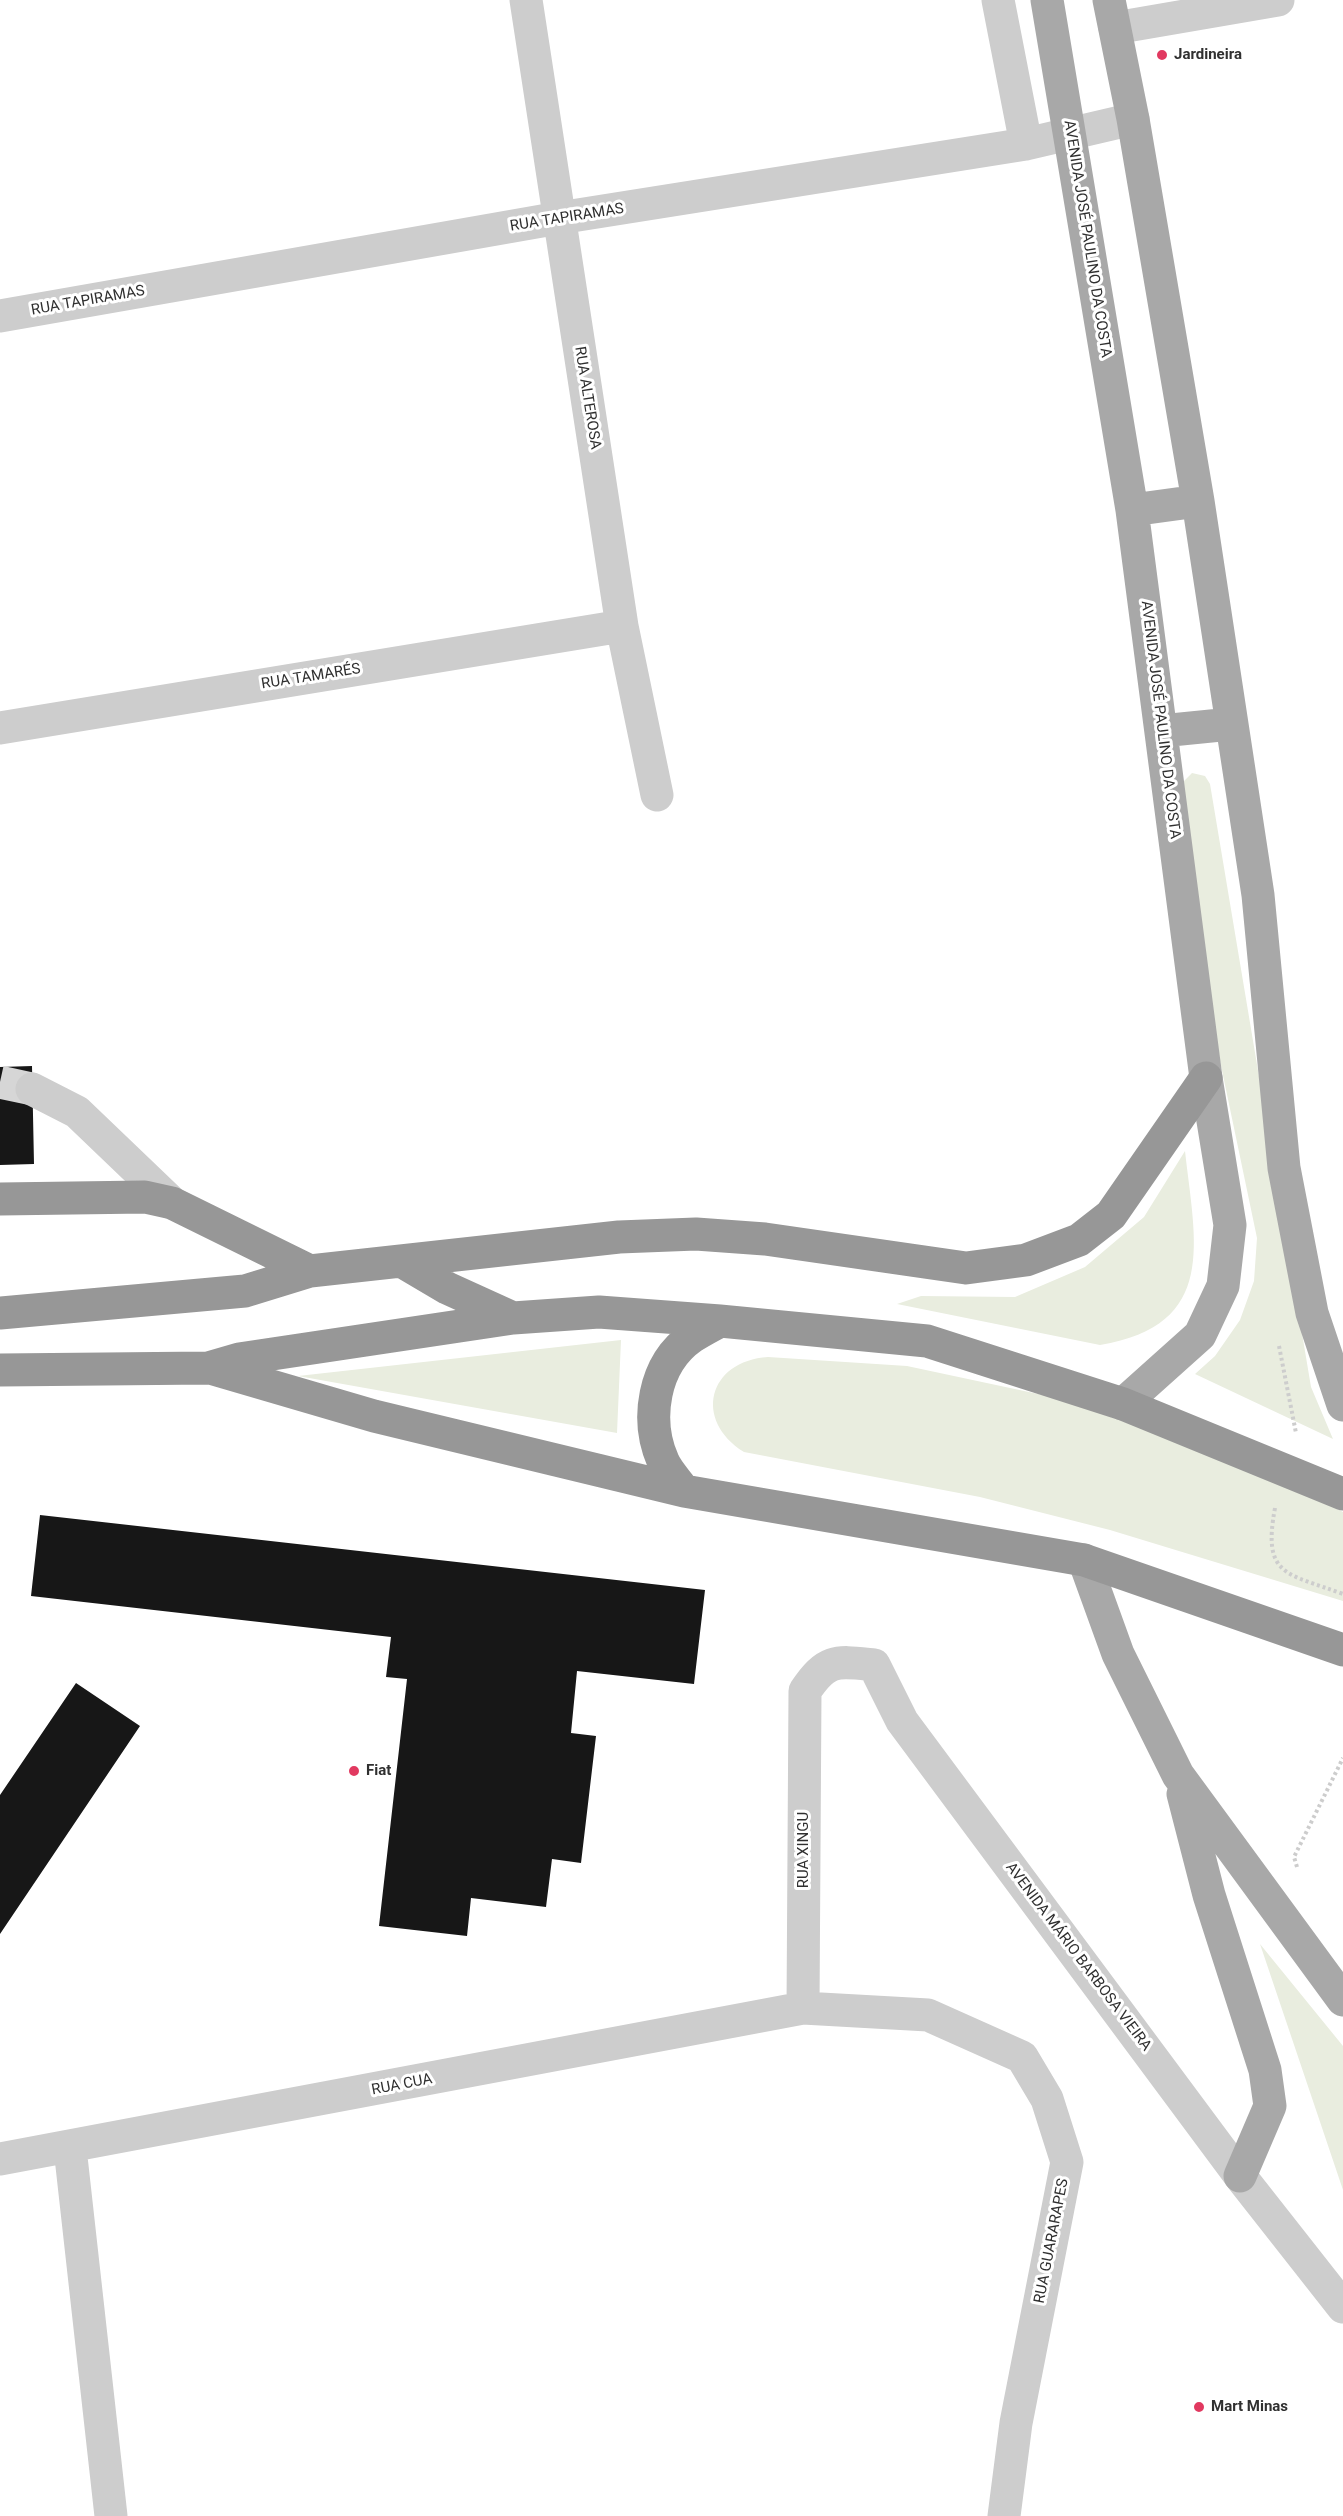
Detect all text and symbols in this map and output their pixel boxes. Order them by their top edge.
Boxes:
place label: Jardineira [1174,46,1242,64]
marker: Jardineira [1155,48,1169,62]
street label: AVENIDA JOSÉ PAULINO DA COSTA [1059,119,1115,359]
street label: RUA TAPIRAMAS [509,200,625,236]
street label: RUA TAPIRAMAS [30,282,146,320]
street label: RUA ALTEROSA [570,345,604,451]
street label: AVENIDA JOSÉ PAULINO DA COSTA [1136,600,1184,840]
street label: RUA TAMARÉS [260,660,362,694]
place label: Fiat [366,1762,391,1780]
marker: Fiat [347,1764,361,1778]
street label: RUA XINGU [795,1812,813,1888]
street label: AVENIDA MÁRIO BARBOSA VIEIRA [1001,1859,1155,2055]
street label: RUA CUA [370,2070,434,2100]
street label: RUA GUARARAPES [1031,2177,1073,2305]
place label: Mart Minas [1211,2398,1288,2416]
marker: Mart Minas [1192,2400,1206,2414]

